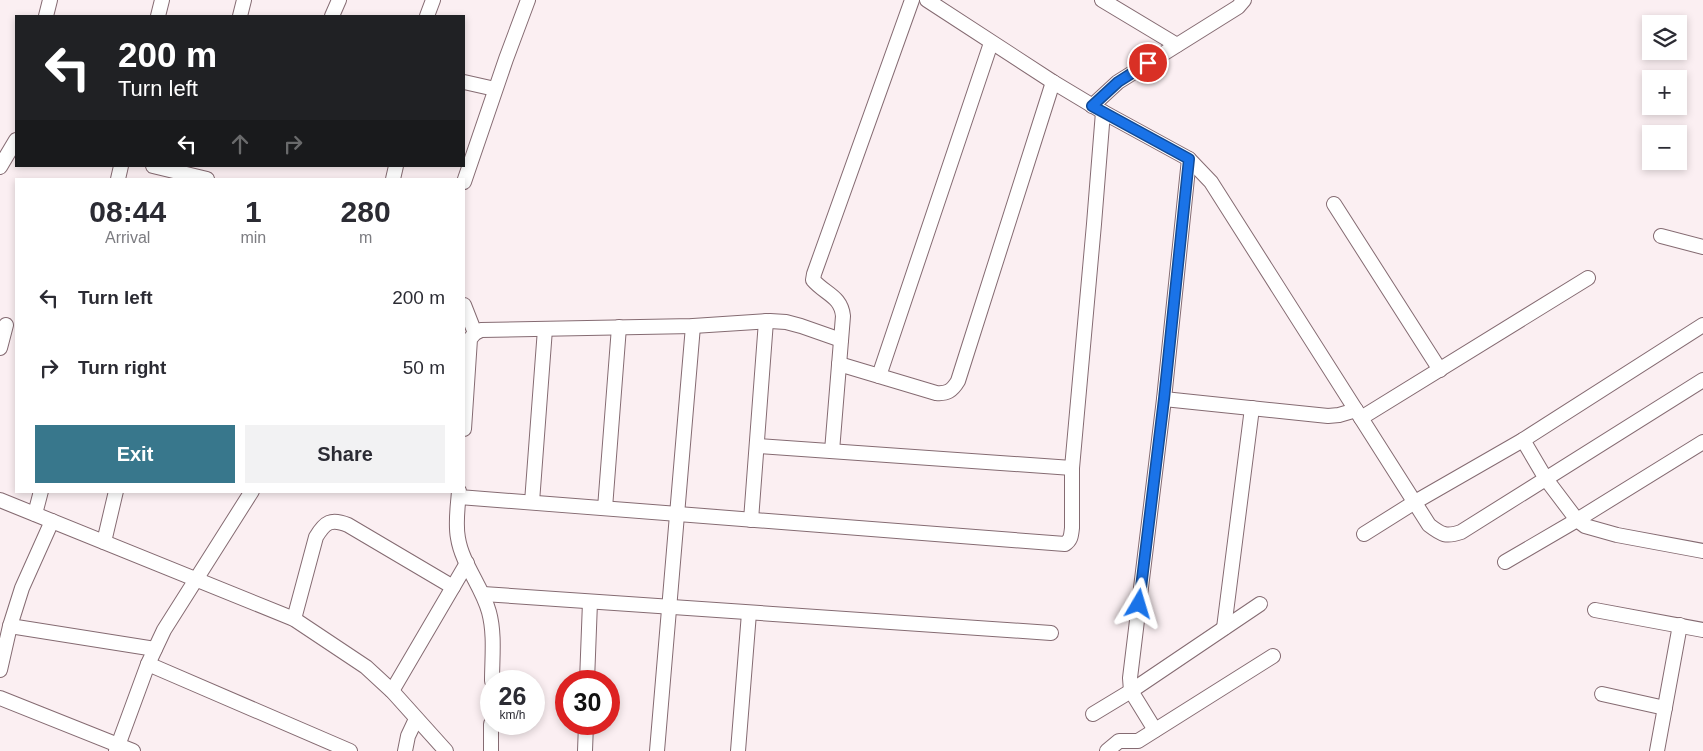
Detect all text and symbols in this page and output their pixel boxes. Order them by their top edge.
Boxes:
map controls [1642,15,1687,170]
button: layers [1642,15,1687,60]
icon: left [35,35,100,100]
text: 200 m [118,35,217,74]
pin [1127,42,1169,84]
icon: arrive [1134,49,1162,77]
button: + [1642,70,1687,115]
text: Turn left [118,76,198,101]
button: − [1642,125,1687,170]
icon: left [173,130,201,158]
icon: ahead [226,130,254,158]
icon: right [279,130,307,158]
text: 08:44 [89,195,166,228]
text: 1 [245,195,262,228]
text: 280 [341,195,391,228]
text: Arrival [105,229,150,246]
text: min [240,229,266,246]
text: m [359,229,372,246]
icon: left [35,284,63,312]
text: Turn left [78,287,153,308]
text: 200 m [392,287,445,308]
icon: right [35,354,63,382]
text: Turn right [78,357,166,378]
text: 50 m [403,357,445,378]
button: Exit [35,425,235,483]
button: Share [245,425,445,483]
position arrow [1112,577,1164,629]
speed limit sign: 30 [555,670,620,735]
text: 26 [499,682,526,710]
text: km/h [499,708,526,722]

